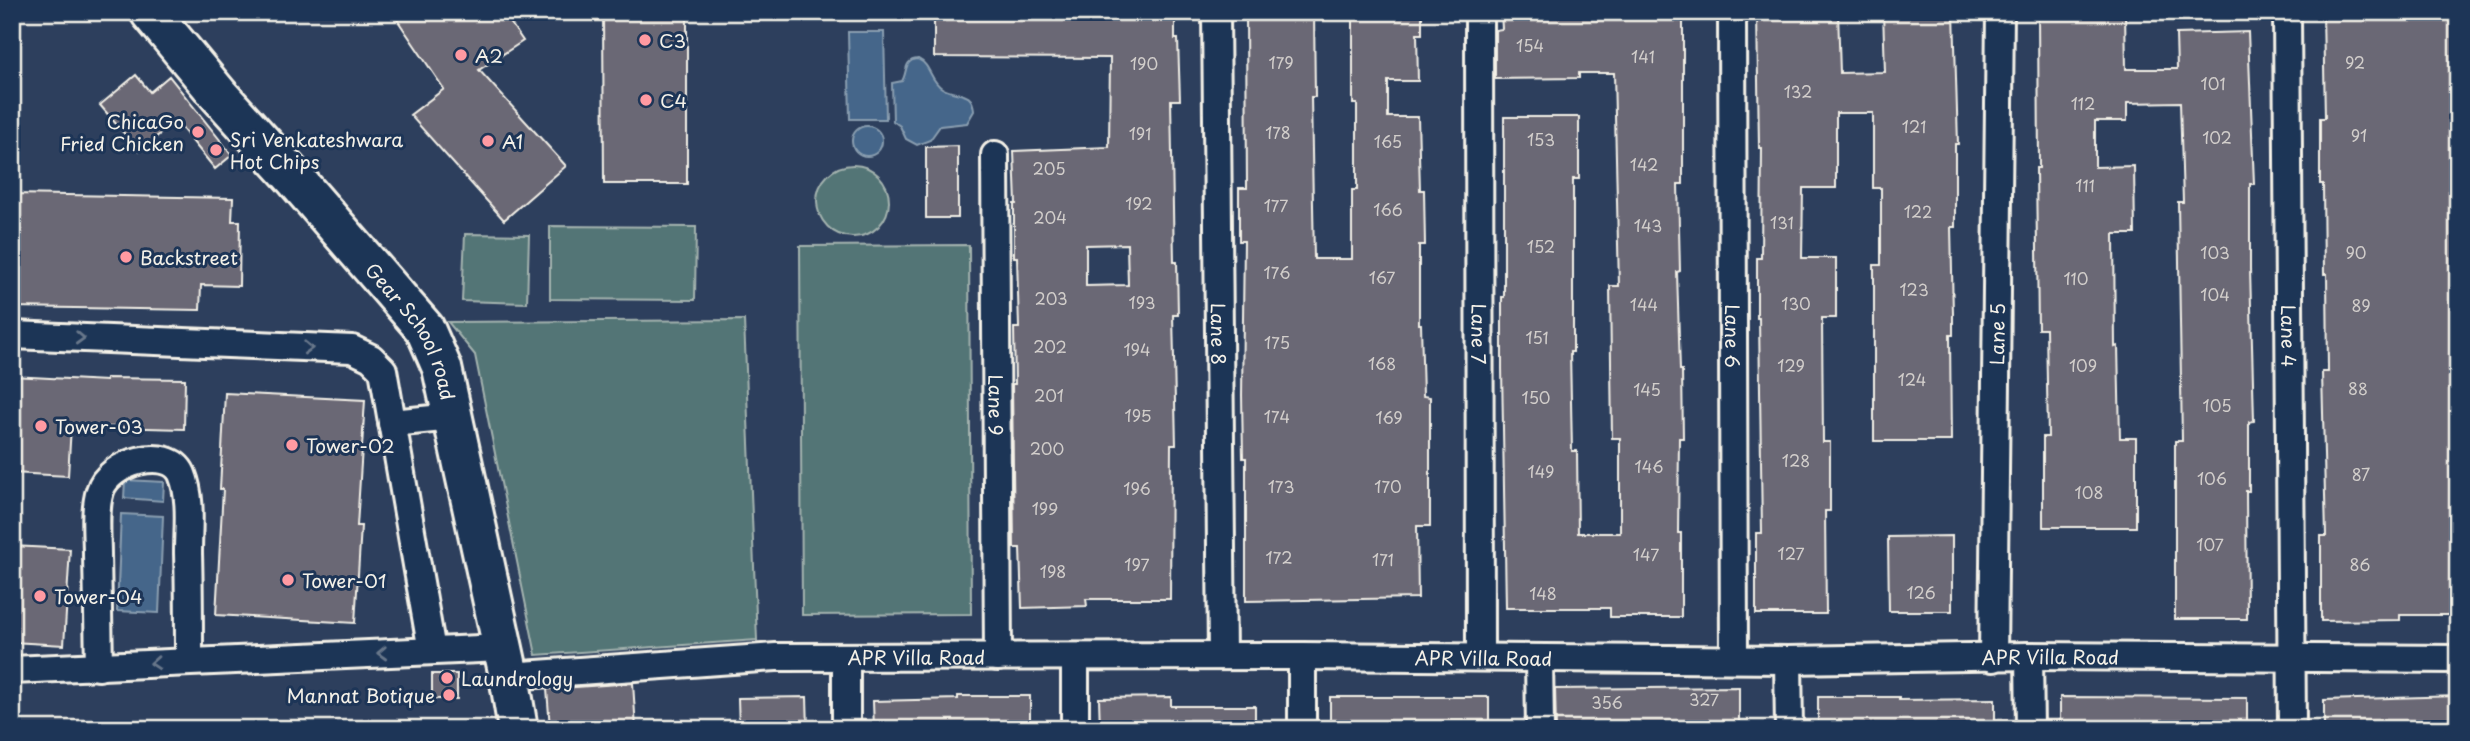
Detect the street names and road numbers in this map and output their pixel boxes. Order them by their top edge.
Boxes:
street label: Gear School road [359,256,463,403]
street label: Lane 8 [1205,303,1233,365]
street label: Lane 5 [1982,303,2011,365]
street label: Lane 7 [1465,304,1494,365]
street label: Lane 6 [1719,304,1747,368]
street label: Lane 4 [2275,305,2303,367]
street label: Lane 9 [982,374,1011,436]
street label: APR Villa Road [1981,642,2119,671]
street label: APR Villa Road [847,643,985,671]
street label: APR Villa Road [1414,643,1552,672]

